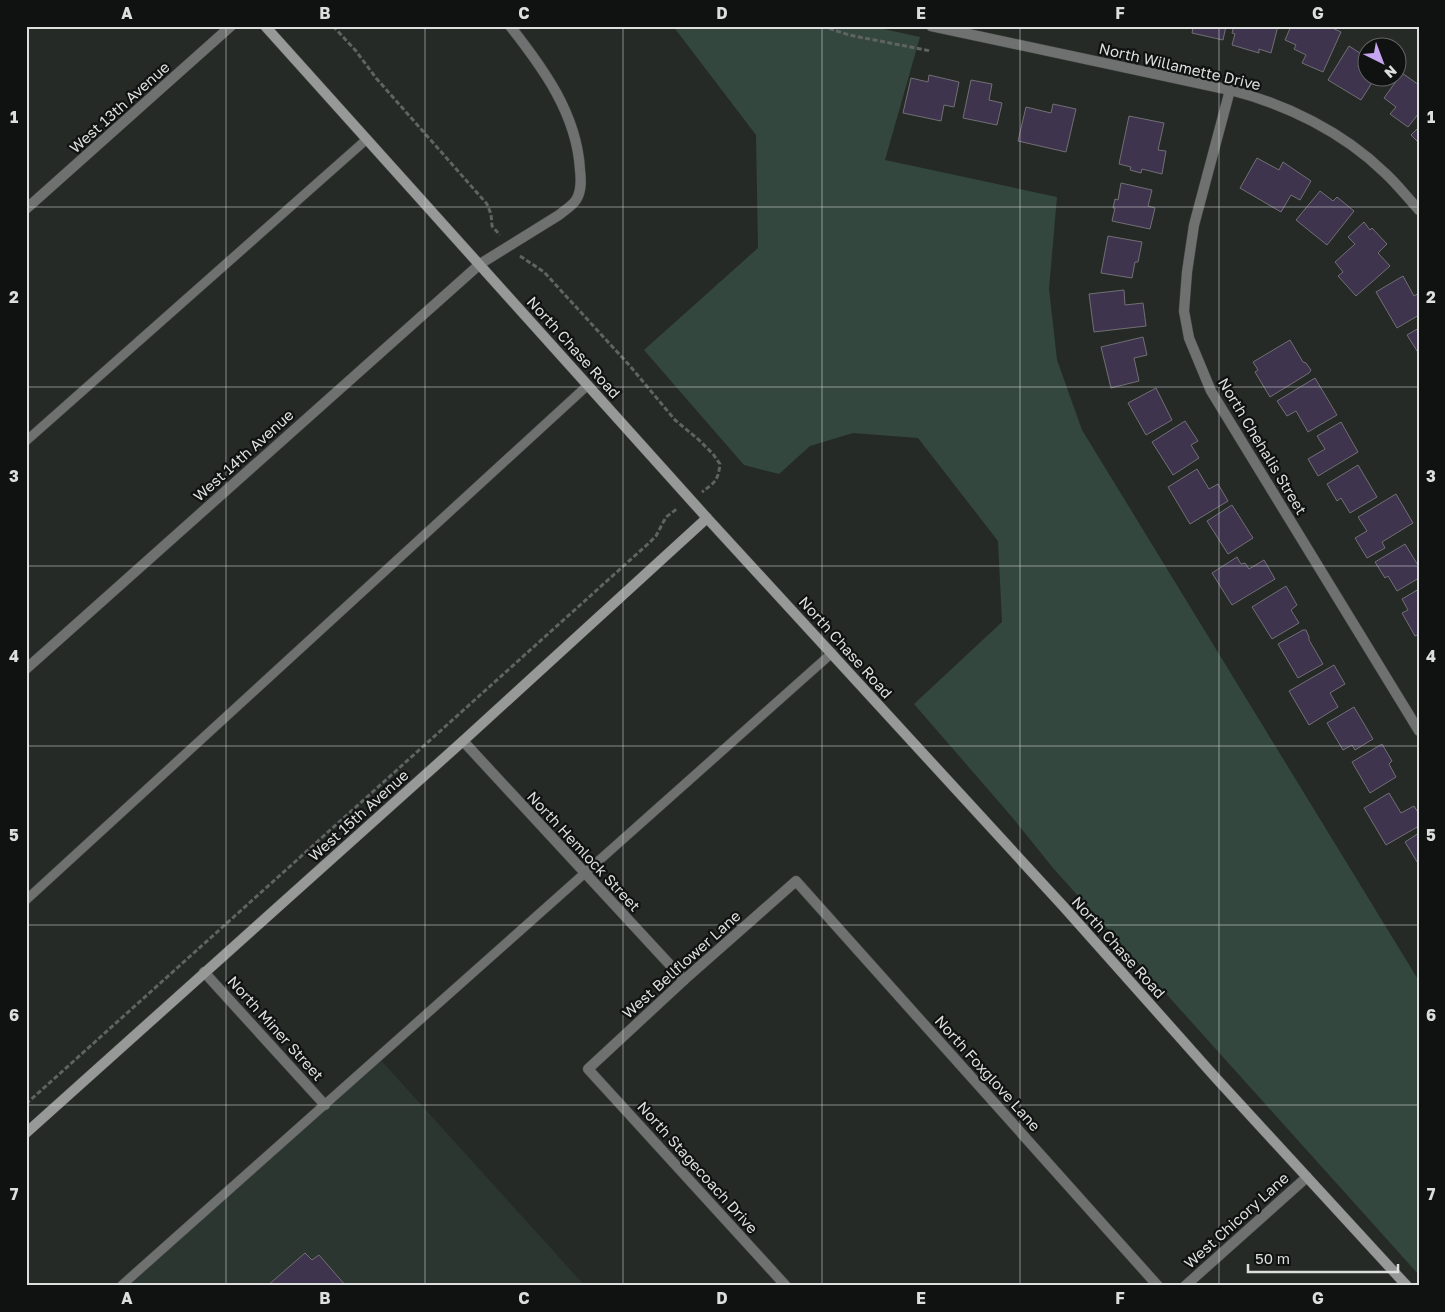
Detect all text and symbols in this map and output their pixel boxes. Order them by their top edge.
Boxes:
text: A [121,3,133,23]
text: B [319,3,331,23]
text: C [518,3,530,23]
text: D [716,3,728,23]
text: E [916,3,926,23]
text: F [1115,3,1125,23]
text: G [1312,3,1324,23]
north arrow [1358,38,1408,88]
street label: North Willamette Drive [1097,39,1263,93]
street label: West 13th Avenue [65,57,173,157]
text: N [1381,62,1401,82]
text: 1 [10,107,18,127]
text: 1 [1427,107,1435,127]
text: 2 [9,287,19,307]
text: 2 [1426,287,1436,307]
street label: North Chase Road [524,292,624,402]
street label: North Chehalis Street [1215,374,1311,518]
street label: West 14th Avenue [189,405,297,505]
text: 3 [9,466,19,486]
text: 3 [1426,466,1436,486]
street label: North Chase Road [796,592,896,702]
text: 4 [9,646,19,666]
text: 4 [1426,646,1436,666]
street label: West 15th Avenue [304,765,412,865]
street label: North Hemlock Street [524,787,644,915]
text: 5 [9,825,19,845]
text: 5 [1426,825,1436,845]
street label: North Chase Road [1069,892,1169,1002]
street label: West Bellflower Lane [618,906,744,1022]
street label: North Miner Street [224,972,328,1084]
text: 6 [9,1005,19,1025]
text: 6 [1426,1005,1436,1025]
street label: North Foxglove Lane [931,1012,1045,1135]
street label: North Stagecoach Drive [634,1097,762,1237]
street label: West Chicory Lane [1180,1168,1292,1272]
text: 7 [10,1184,19,1204]
text: 7 [1427,1184,1436,1204]
scale bar [1248,1242,1398,1274]
text: 50 m [1255,1249,1290,1267]
text: A [121,1288,133,1308]
text: B [319,1288,331,1308]
text: C [518,1288,530,1308]
text: D [716,1288,728,1308]
text: E [916,1288,926,1308]
text: F [1115,1288,1125,1308]
text: G [1312,1288,1324,1308]

